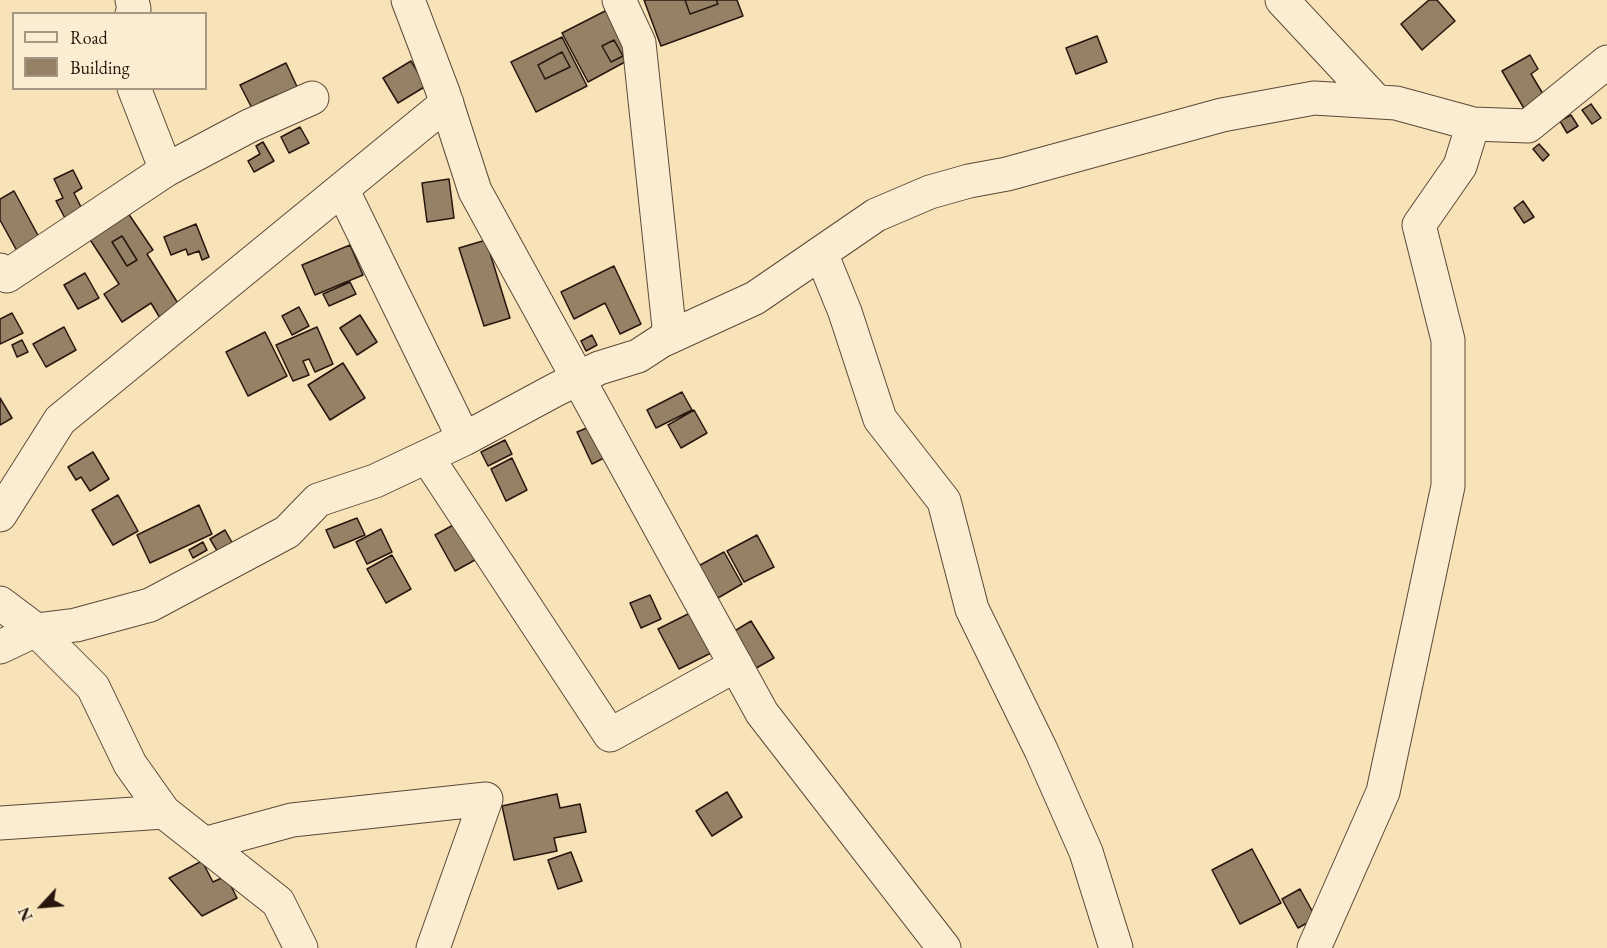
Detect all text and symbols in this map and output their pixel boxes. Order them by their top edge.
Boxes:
legend [12,12,207,90]
text: Road [70,26,108,49]
text: Building [70,56,130,79]
north arrow [12,876,72,936]
text: N [13,904,38,925]

